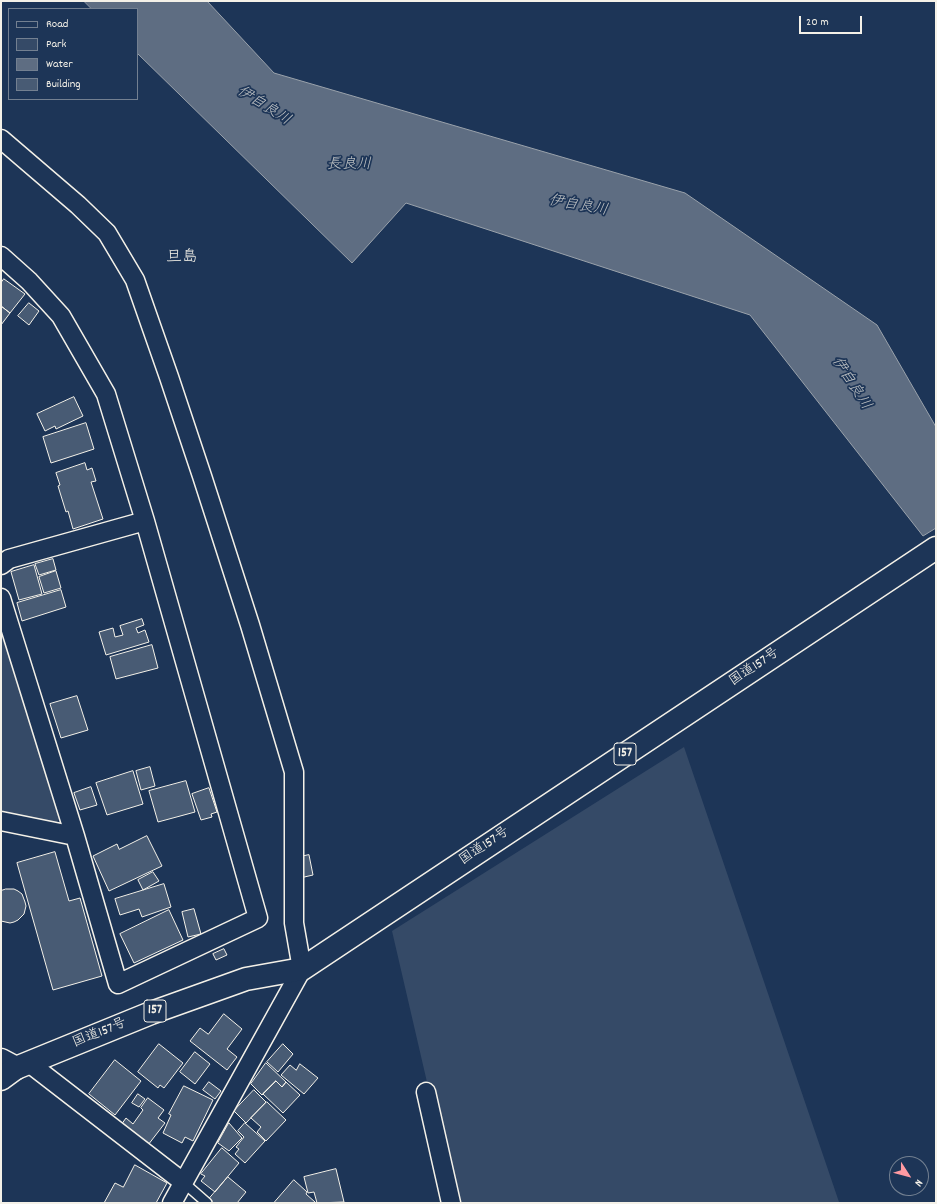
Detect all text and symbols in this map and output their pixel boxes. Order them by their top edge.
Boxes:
legend [8,8,138,100]
scale bar [801,8,864,34]
text: 20 m [806,14,829,31]
text: Road [46,16,68,33]
text: Park [46,36,66,53]
text: Water [46,56,73,73]
text: Building [46,76,81,93]
water label: 伊自良川 [233,83,293,131]
water label: 長良川 [327,157,371,175]
water label: 伊自良川 [547,193,609,221]
district label: 旦島 [166,249,198,269]
water label: 伊自良川 [826,354,874,414]
street label: 国道157号 [727,645,783,691]
road number: 157 [614,743,636,765]
street label: 国道157号 [457,824,513,870]
road number: 157 [144,1000,166,1022]
street label: 国道157号 [70,1016,130,1052]
north arrow [889,1156,929,1196]
text: N [910,1176,926,1189]

